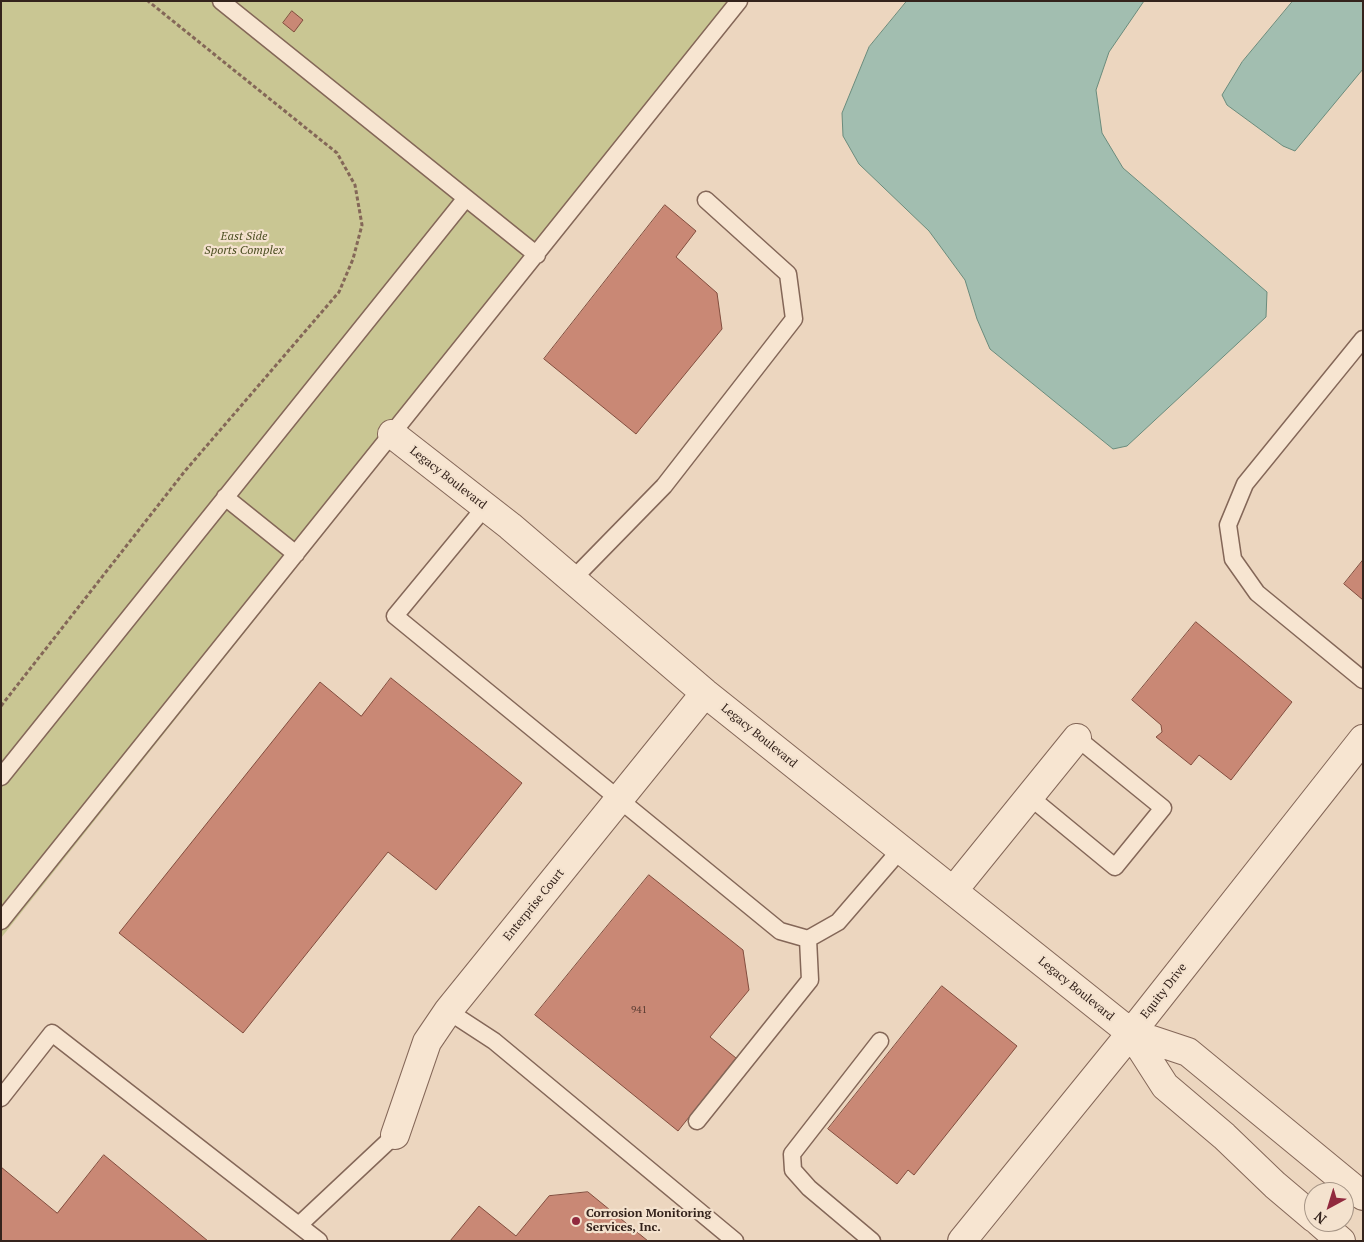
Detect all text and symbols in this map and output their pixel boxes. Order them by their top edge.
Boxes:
park label: East Side Sports Complex [204,230,284,258]
street label: Legacy Boulevard [407,444,489,512]
street label: Legacy Boulevard [718,701,800,771]
street label: Enterprise Court [501,866,567,944]
street label: Legacy Boulevard [1035,954,1117,1024]
street label: Equity Drive [1138,961,1190,1021]
house number: 941 [631,1004,647,1016]
north arrow [1304,1182,1354,1232]
place label: Corrosion Monitoring Services, Inc. [586,1207,711,1235]
text: N [1310,1208,1330,1229]
marker: Corrosion Monitoring Services, Inc. [570,1215,582,1227]

